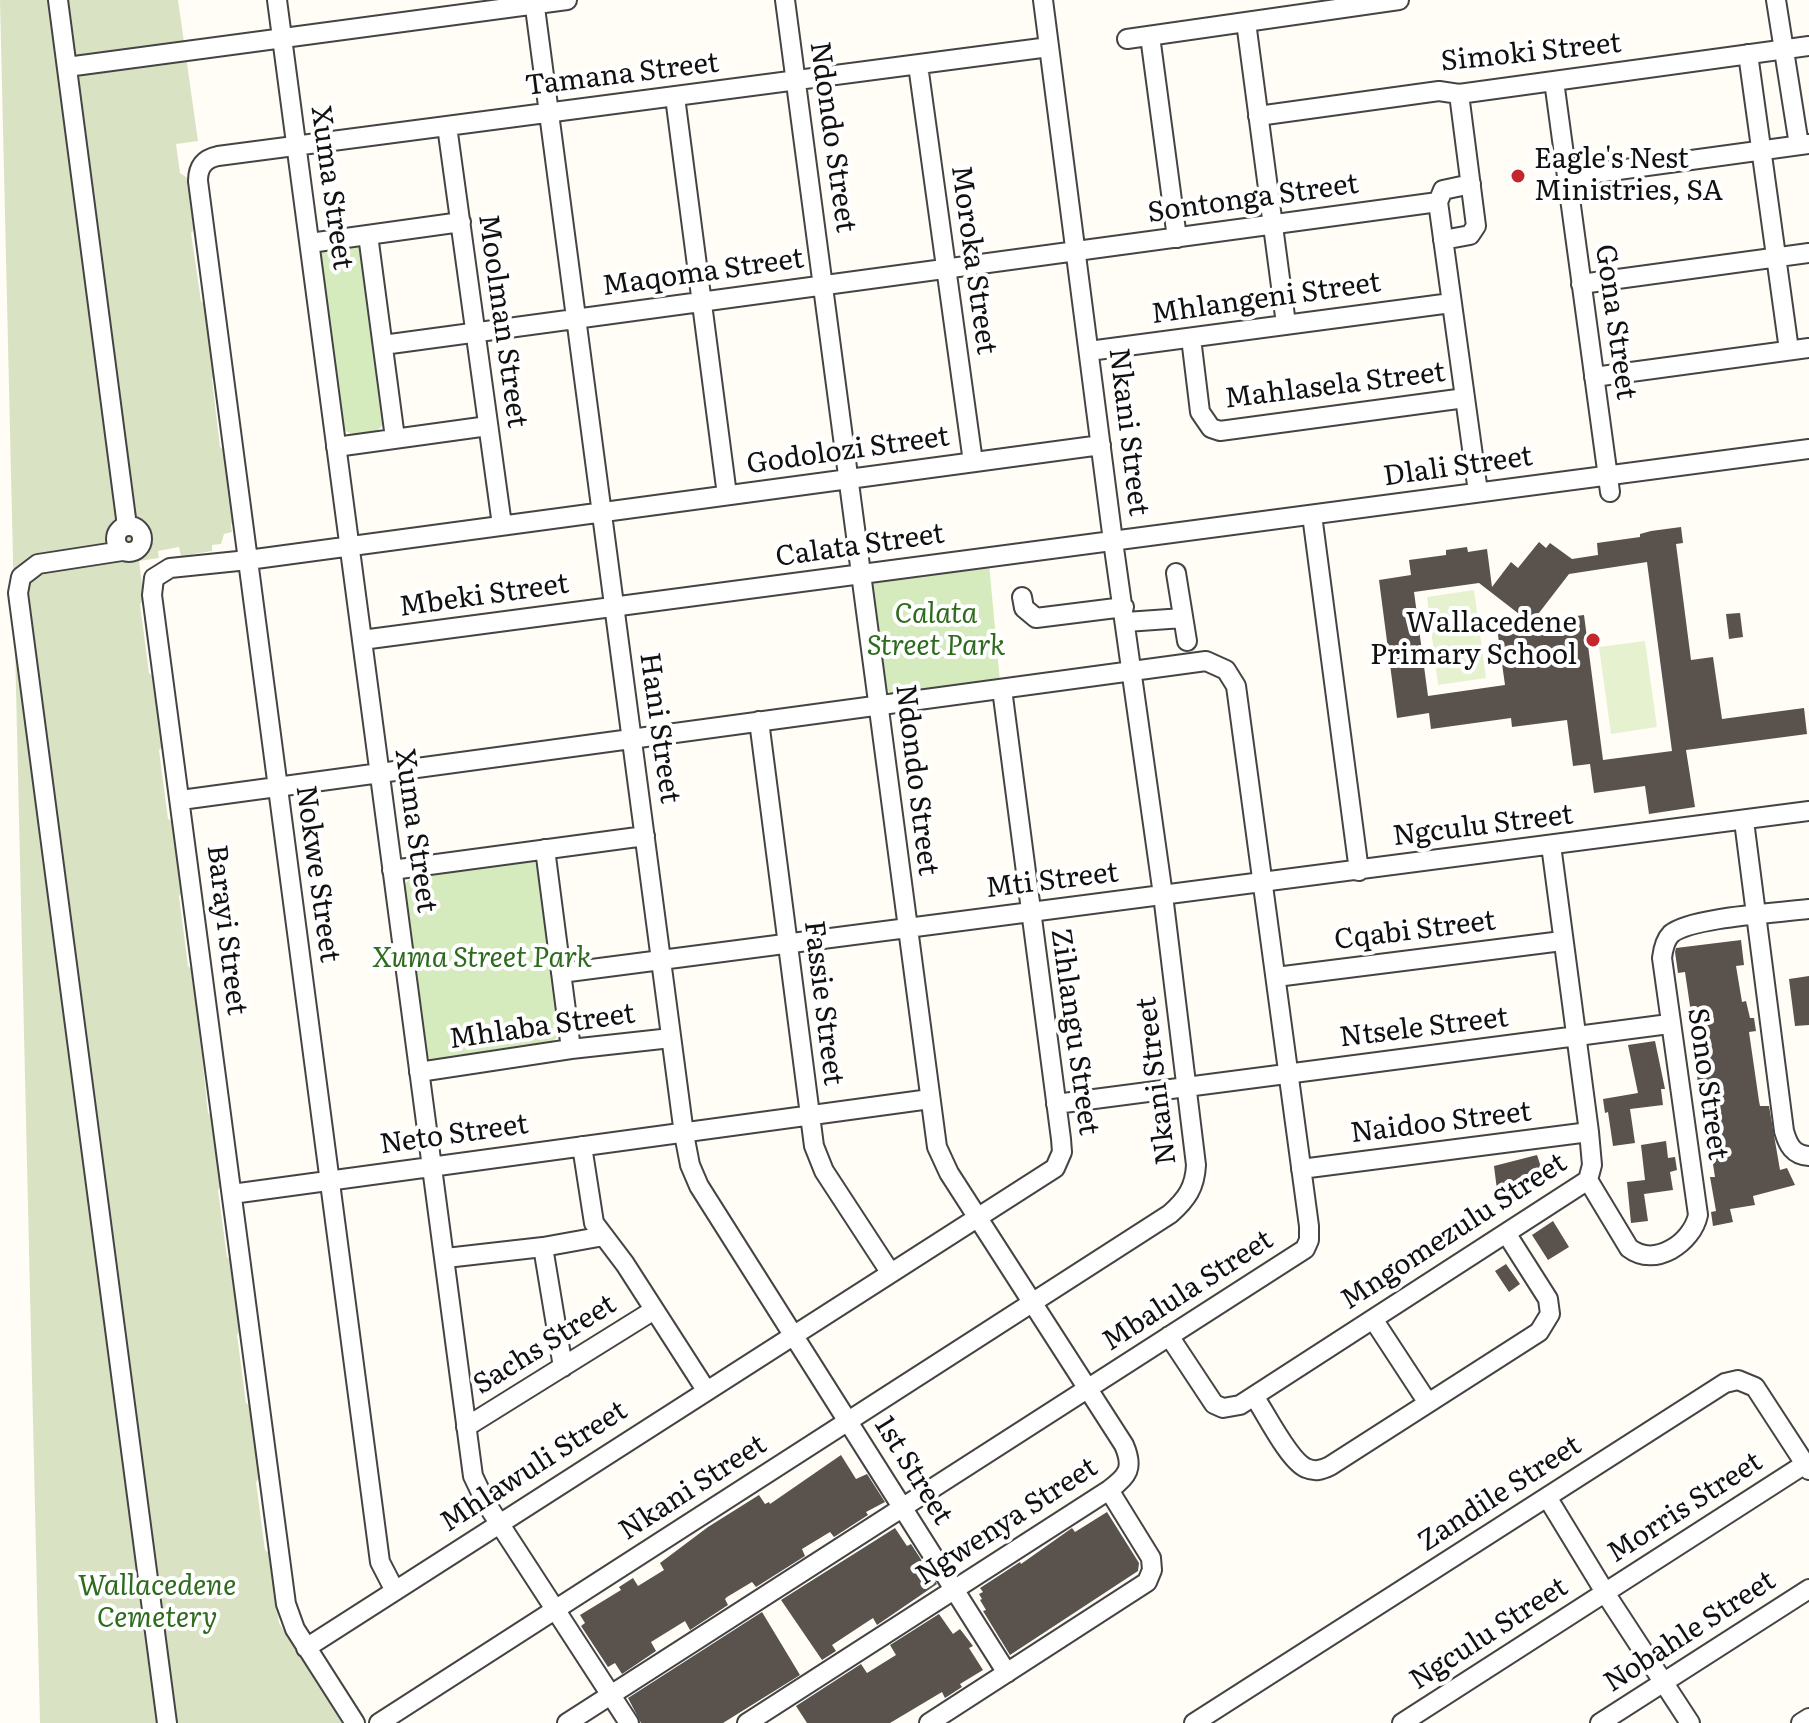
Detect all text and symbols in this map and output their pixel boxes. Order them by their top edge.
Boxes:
street label: Simoki Street [1439,27,1623,79]
street label: Ndondo Street [802,39,862,235]
street label: Tamana Street [523,46,721,104]
street label: Xuma Street [303,104,359,272]
place label: Eagle's Nest Ministries, SA [1534,143,1723,209]
street label: Moroka Street [943,163,1003,357]
marker: Eagle's Nest Ministries, SA [1509,167,1527,185]
street label: Sontonga Street [1145,168,1361,230]
street label: Moolman Street [470,212,534,430]
street label: Maqoma Street [600,242,806,304]
street label: Gona Street [1587,242,1643,402]
street label: Mhlangeni Street [1149,266,1383,332]
street label: Nkani Street [1101,346,1155,518]
street label: Mahlasela Street [1223,356,1447,416]
street label: Godolozi Street [745,420,951,482]
street label: Dlali Street [1381,440,1535,494]
street label: Calata Street [774,518,946,574]
street label: Mbeki Street [397,567,571,625]
park label: Calata Street Park [867,598,1005,664]
place label: Wallacedene Primary School [1370,607,1577,673]
marker: Wallacedene Primary School [1584,631,1602,649]
street label: Hani Street [632,650,686,806]
street label: Ndondo Street [888,683,944,877]
street label: Xuma Street [387,747,443,915]
street label: Nokwe Street [288,783,346,965]
street label: Ngculu Street [1391,798,1575,854]
street label: Barayi Street [199,843,253,1017]
street label: Mti Street [984,856,1120,906]
street label: Cqabi Street [1332,904,1498,958]
street label: Fassie Street [796,919,850,1087]
street label: Zihlangu Street [1043,927,1105,1137]
park label: Xuma Street Park [372,942,592,976]
street label: Nkani Street [1130,995,1184,1167]
street label: Mhlaba Street [447,997,637,1057]
street label: Ntsele Street [1338,1001,1510,1055]
street label: Sono Street [1680,1006,1734,1162]
street label: Naidoo Street [1349,1095,1533,1151]
street label: Neto Street [378,1108,530,1162]
street label: Mngomezulu Street [1335,1146,1573,1318]
street label: Mbalula Street [1096,1223,1280,1359]
street label: Sachs Street [467,1288,623,1402]
street label: Mhlawuli Street [434,1394,634,1540]
street label: 1st Street [867,1411,959,1531]
street label: Nkani Street [613,1428,773,1548]
street label: Zandile Street [1412,1429,1588,1559]
street label: Morris Street [1601,1445,1769,1571]
street label: Ngwenya Street [910,1451,1104,1593]
street label: Nobahle Street [1598,1564,1782,1700]
park label: Wallacedene Cemetery [78,1570,236,1636]
street label: Ngculu Street [1404,1571,1574,1697]

